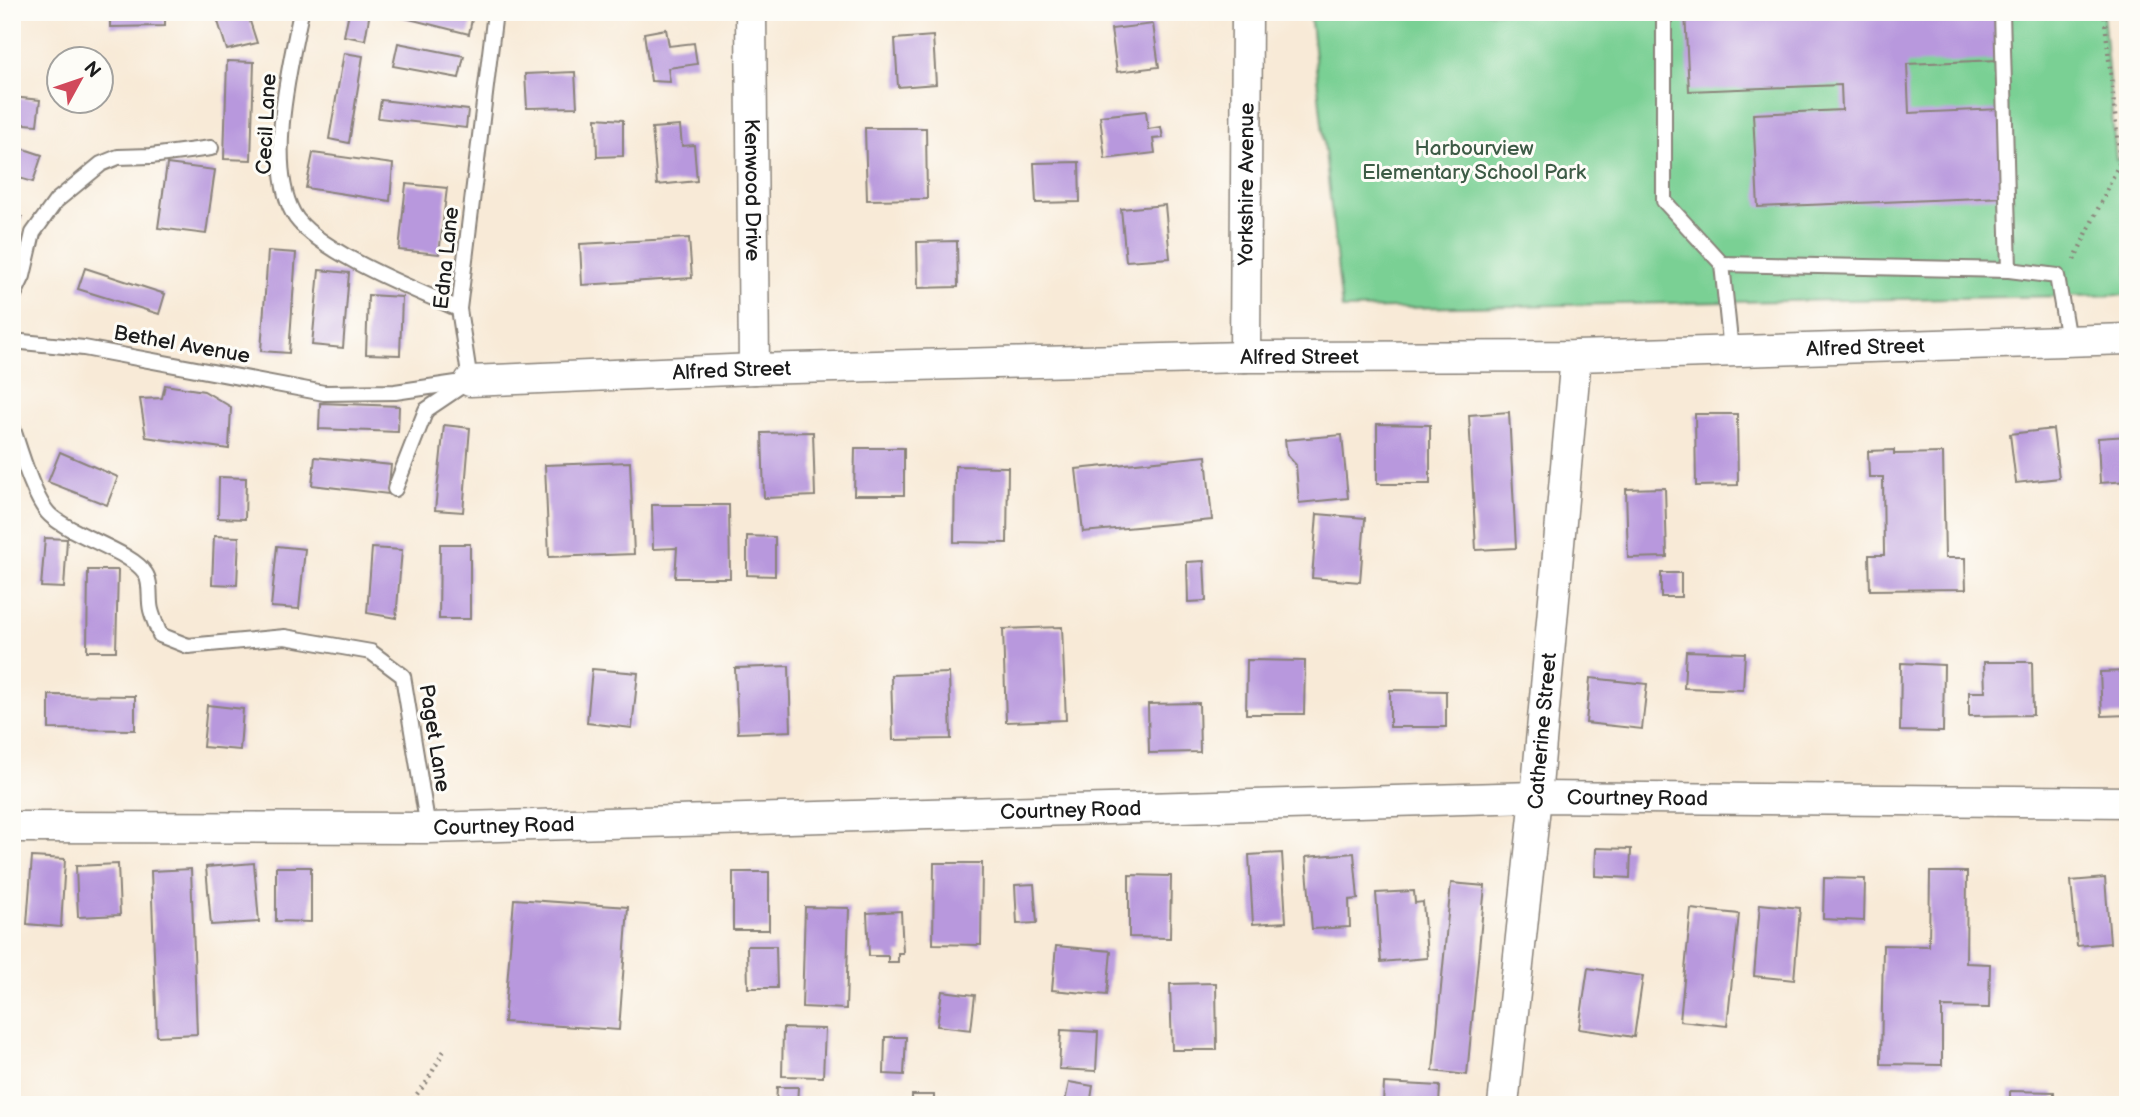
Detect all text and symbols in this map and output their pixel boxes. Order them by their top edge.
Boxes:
north arrow [46,46,116,116]
text: N [78,57,105,83]
street label: Cecil Lane [251,73,282,175]
street label: Yorkshire Avenue [1234,102,1259,267]
street label: Kenwood Drive [739,119,765,261]
park label: Harbourview Elementary School Park [1362,136,1587,185]
street label: Edna Lane [429,206,464,311]
street label: Bethel Avenue [112,320,252,369]
street label: Alfred Street [1806,333,1926,362]
street label: Alfred Street [1240,345,1360,370]
street label: Alfred Street [672,356,792,385]
street label: Catherine Street [1523,651,1562,811]
street label: Paget Lane [414,682,455,794]
street label: Courtney Road [1567,785,1708,811]
street label: Courtney Road [1000,796,1142,825]
street label: Courtney Road [433,812,575,841]

